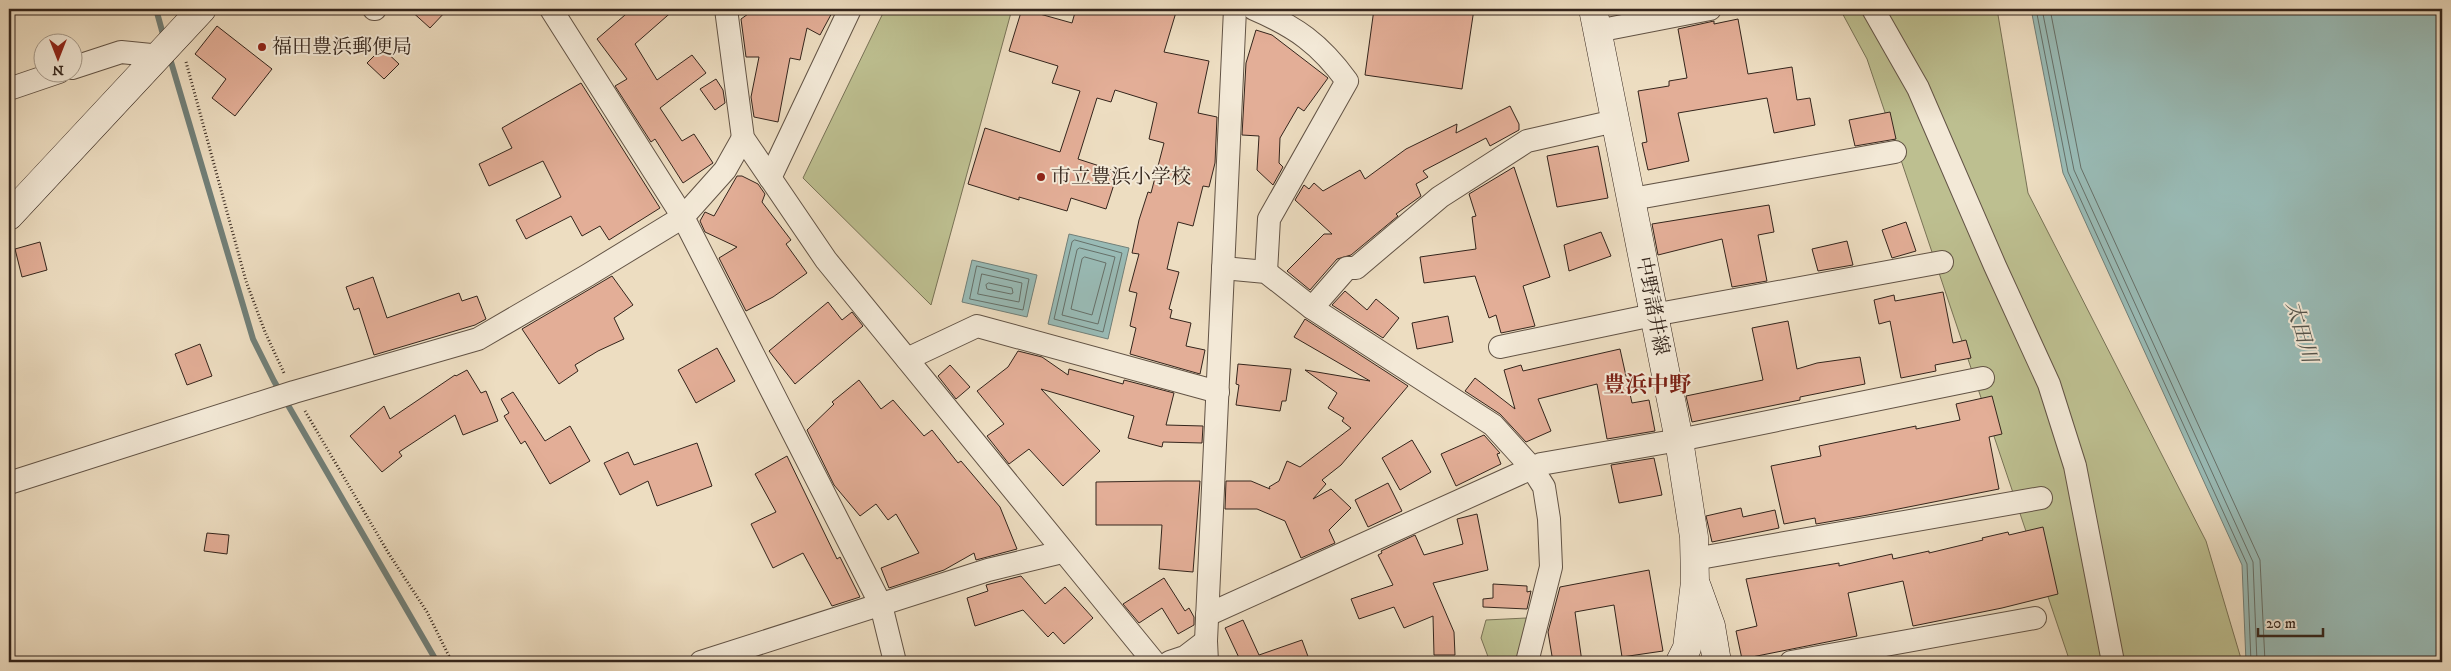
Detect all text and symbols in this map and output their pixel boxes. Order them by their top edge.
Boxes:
north arrow [32,32,82,82]
place label: 福田豊浜郵便局 [272,35,412,60]
marker: 福田豊浜郵便局 [256,41,268,53]
text: N [52,61,64,79]
place label: 市立豊浜小学校 [1051,165,1191,190]
marker: 市立豊浜小学校 [1035,171,1047,183]
street label: 中野諸井線 [1630,255,1674,357]
water label: 太田川 [2280,298,2323,368]
district label: 豊浜中野 [1603,372,1692,399]
scale bar [2258,606,2324,638]
text: 20 m [2266,614,2296,633]

